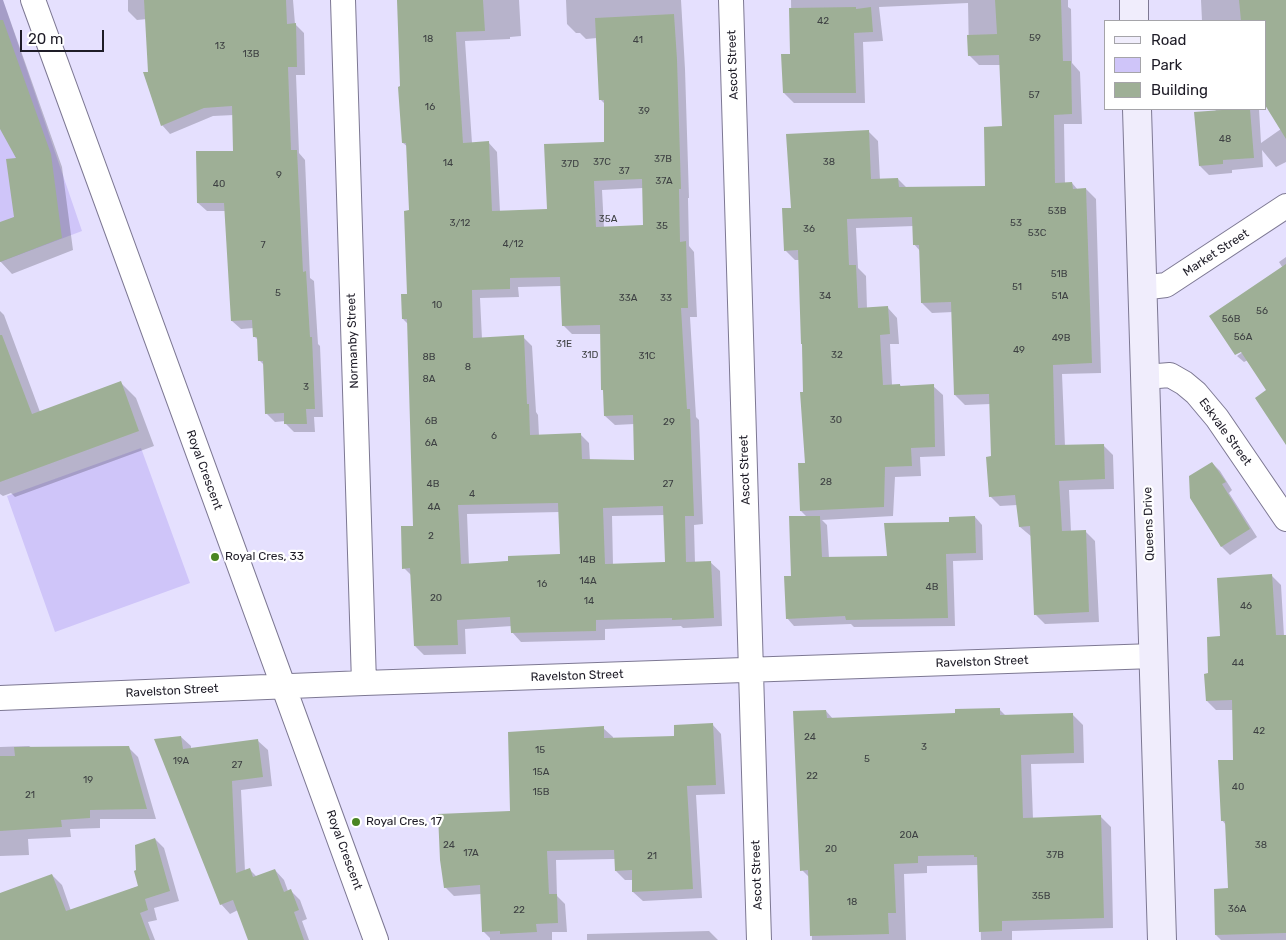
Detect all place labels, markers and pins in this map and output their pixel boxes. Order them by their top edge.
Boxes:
place label: Royal Cres, 33 [225,550,304,564]
marker: Royal Cres, 33 [209,551,221,563]
place label: Royal Cres, 17 [366,815,442,829]
marker: Royal Cres, 17 [350,816,362,828]

